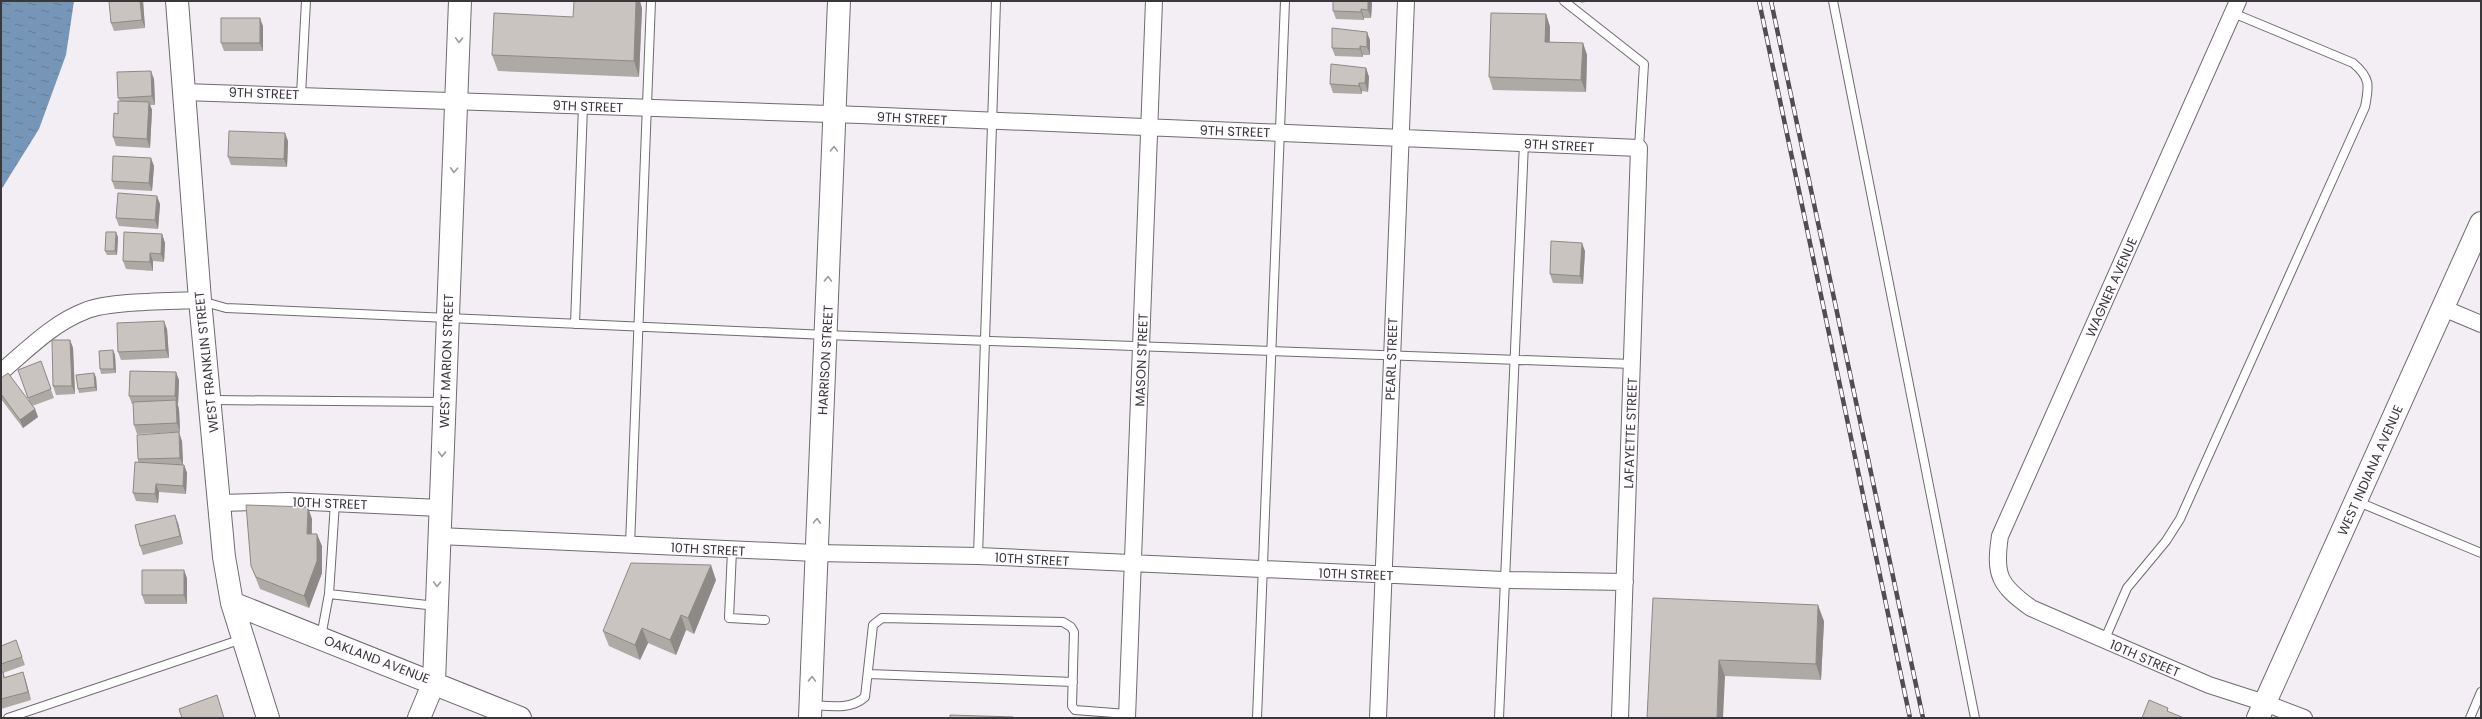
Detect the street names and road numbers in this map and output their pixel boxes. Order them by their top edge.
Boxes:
street label: 9TH STREET [228,83,300,104]
street label: 9TH STREET [552,96,624,117]
street label: 9TH STREET [876,107,948,130]
street label: 9TH STREET [1199,121,1271,142]
street label: 9TH STREET [1523,134,1595,157]
street label: WAGNER AVENUE [2081,234,2142,340]
street label: WEST FRANKLIN STREET [190,290,223,434]
street label: WEST MARION STREET [435,294,458,428]
street label: HARRISON STREET [813,305,838,416]
street label: MASON STREET [1130,313,1153,407]
street label: PEARL STREET [1381,317,1402,401]
street label: LAFAYETTE STREET [1619,377,1642,489]
street label: WEST INDIANA AVENUE [2333,402,2408,539]
street label: 10TH STREET [292,493,368,514]
street label: 10TH STREET [670,538,746,561]
street label: 10TH STREET [994,548,1070,571]
street label: 10TH STREET [1318,564,1394,585]
street label: OAKLAND AVENUE [321,631,432,688]
street label: 10TH STREET [2107,635,2183,682]

